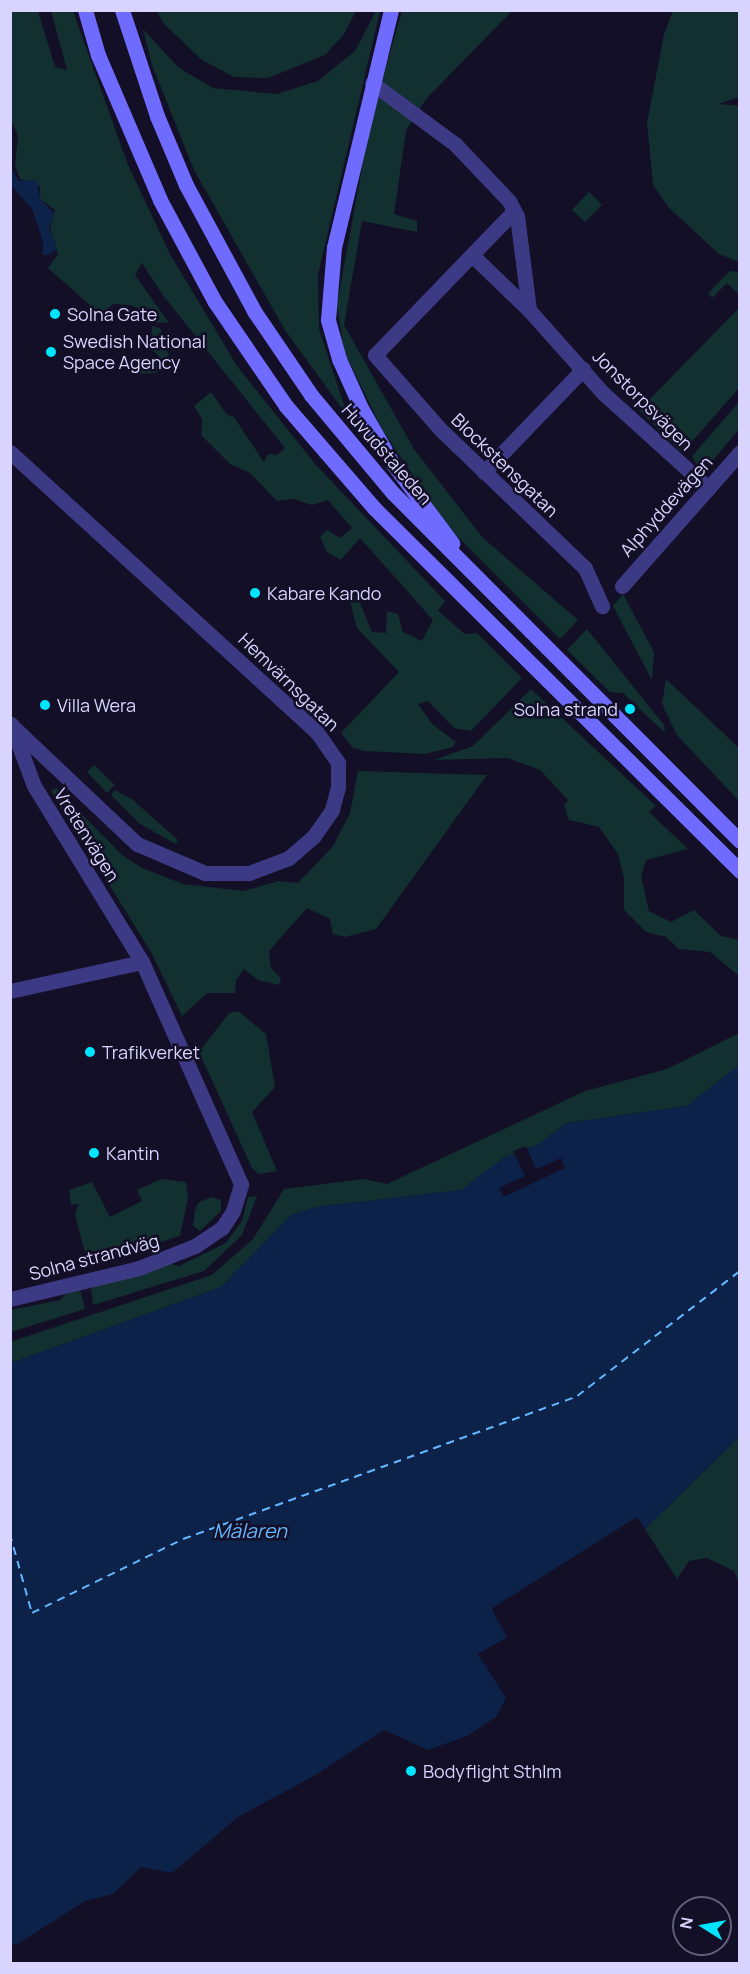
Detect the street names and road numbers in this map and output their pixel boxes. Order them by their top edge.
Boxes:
street label: Jonstorpsvägen [588,345,698,455]
street label: Huvudstaleden [337,399,437,509]
street label: Blockstensgatan [447,409,563,521]
street label: Alphyddevägen [615,451,717,561]
street label: Hemvärnsgatan [234,629,344,735]
street label: Vretenvägen [50,784,124,886]
street label: Solna strandväg [27,1229,161,1285]

